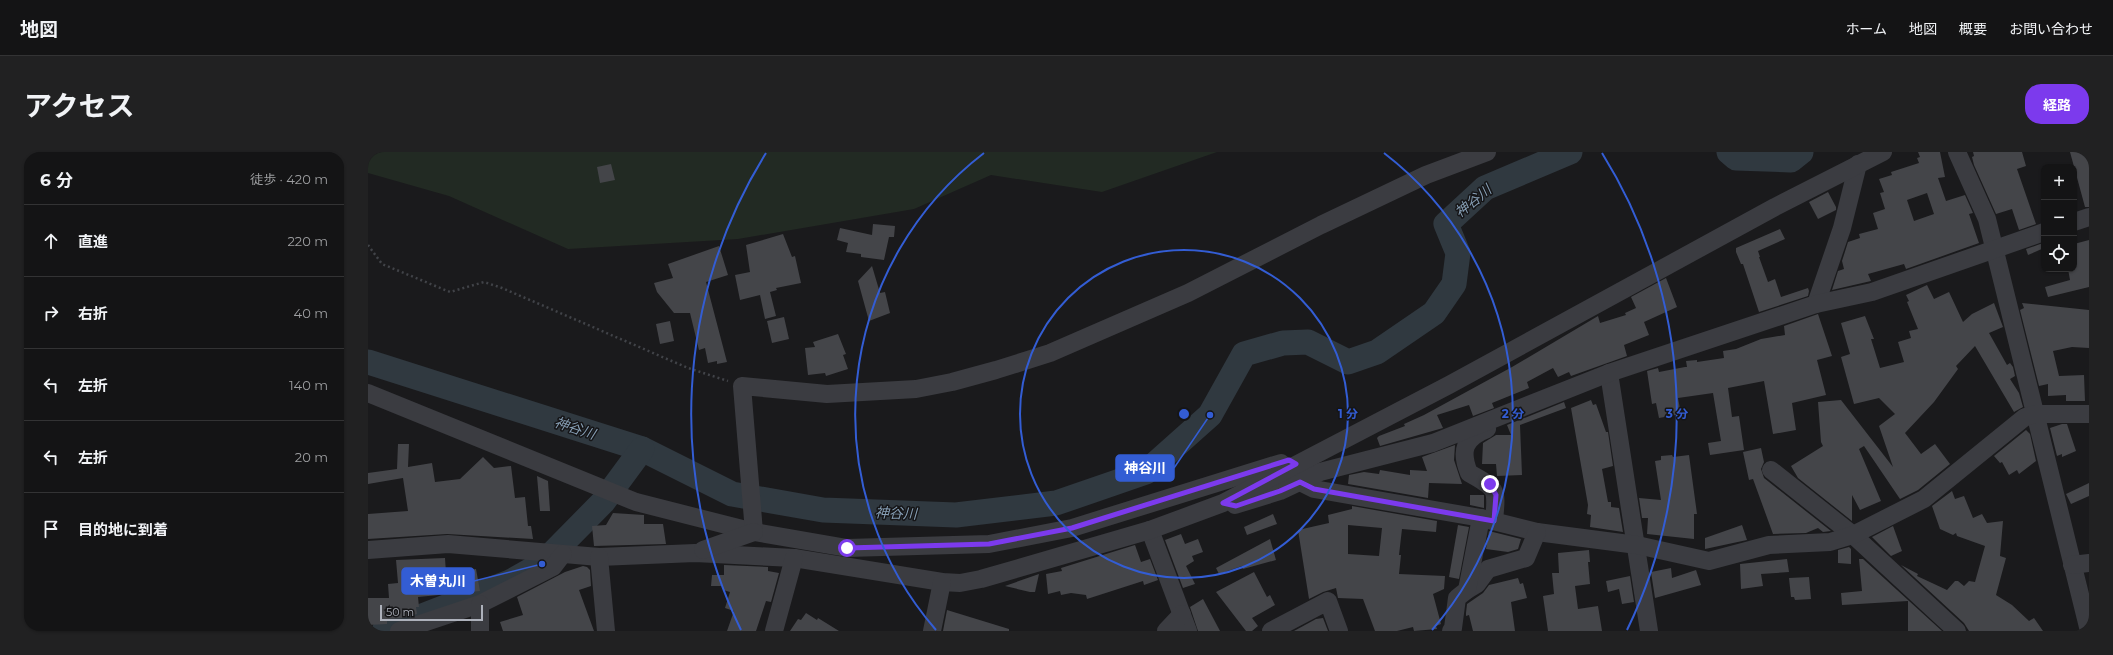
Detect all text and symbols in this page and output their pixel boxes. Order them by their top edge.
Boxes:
text: 地図 [20,18,58,41]
text: ホーム [1845,20,1887,38]
text: 地図 [1909,20,1937,38]
text: 概要 [1959,20,1987,38]
text: お問い合わせ [2009,20,2093,38]
button: 経路 [2025,84,2089,124]
text: アクセス [24,89,135,123]
map controls [2041,164,2077,272]
button: + [2041,164,2077,200]
text: 6 分 [40,170,73,190]
text: 徒歩 · 420 m [250,171,328,187]
water label: 神谷川 [1451,180,1497,221]
button: − [2041,200,2077,236]
icon: ahead [40,230,62,252]
text: 直進 [78,232,108,251]
text: 220 m [287,233,328,249]
button: locate [2041,236,2077,272]
icon: right [40,302,62,324]
text: 右折 [78,304,108,323]
text: 40 m [294,305,328,321]
icon: left [40,374,62,396]
text: 左折 [78,376,108,395]
text: 140 m [289,377,328,393]
text: 1 分 [1338,406,1358,421]
text: 2 分 [1502,406,1524,421]
text: 3 分 [1665,406,1688,421]
centre of rings [1177,407,1191,421]
water label: 神谷川 [552,413,600,444]
icon: left [40,446,62,468]
text: 左折 [78,448,108,467]
text: 20 m [295,449,328,465]
callout: 神谷川 [1116,455,1174,481]
text: 神谷川 [1124,459,1166,477]
route end [1481,475,1499,493]
water label: 神谷川 [875,503,919,523]
icon: arrive [40,518,62,540]
text: 目的地に到着 [78,520,168,539]
route start [838,539,856,557]
callout: 木曽丸川 [402,568,474,594]
text: 木曽丸川 [410,572,466,590]
scale bar [380,603,483,622]
text: 50 m [386,605,414,619]

